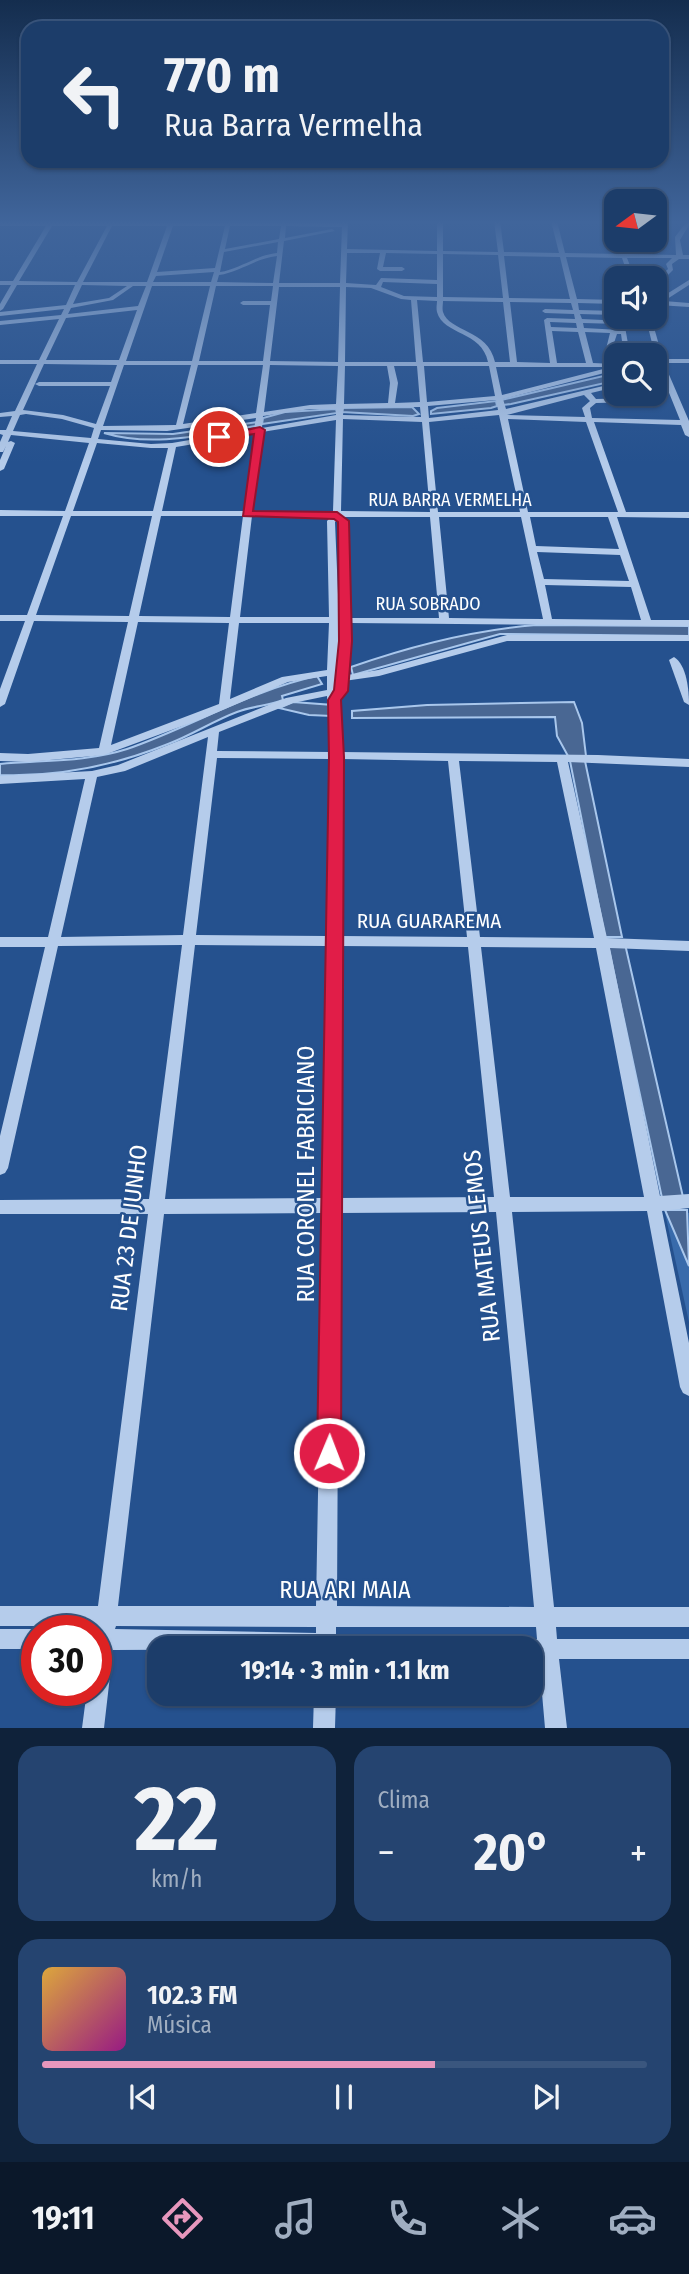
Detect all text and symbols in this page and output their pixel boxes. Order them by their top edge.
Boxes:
text: 770 m [164,46,280,105]
icon: left [49,49,140,140]
text: Rua Barra Vermelha [164,106,423,144]
north arrow [604,189,667,252]
map controls [604,189,667,406]
button: sound [604,266,667,329]
button: search [604,343,667,406]
pin [189,407,249,467]
icon: arrive [200,418,238,456]
street label: RUA BARRA VERMELHA [368,489,532,511]
street label: RUA SOBRADO [376,593,480,615]
street label: RUA GUARAREMA [357,908,501,934]
street label: RUA CORONEL FABRICIANO [292,1045,320,1303]
street label: RUA 23 DE JUNHO [105,1143,153,1313]
street label: RUA MATEUS LEMOS [458,1149,506,1343]
position arrow [292,1416,366,1490]
street label: RUA ARI MAIA [279,1576,411,1604]
speed limit sign: 30 [21,1615,112,1706]
text: 19:14 · 3 min · 1.1 km [240,1655,450,1686]
text: 22 [135,1765,219,1874]
text: Clima [378,1786,430,1814]
text: 20° [474,1821,551,1884]
text: − [378,1830,395,1876]
text: + [630,1830,647,1876]
text: km/h [151,1865,202,1893]
text: 102.3 FM [147,1980,238,2011]
text: Música [147,2011,212,2039]
icon: previous [124,2078,162,2116]
icon: pause [325,2078,363,2116]
icon: next [527,2078,565,2116]
icon: directions [158,2194,207,2243]
icon: music [271,2194,320,2243]
icon: phone [383,2194,432,2243]
icon: climate [496,2194,545,2243]
icon: car [608,2194,657,2243]
text: 19:11 [32,2199,95,2237]

